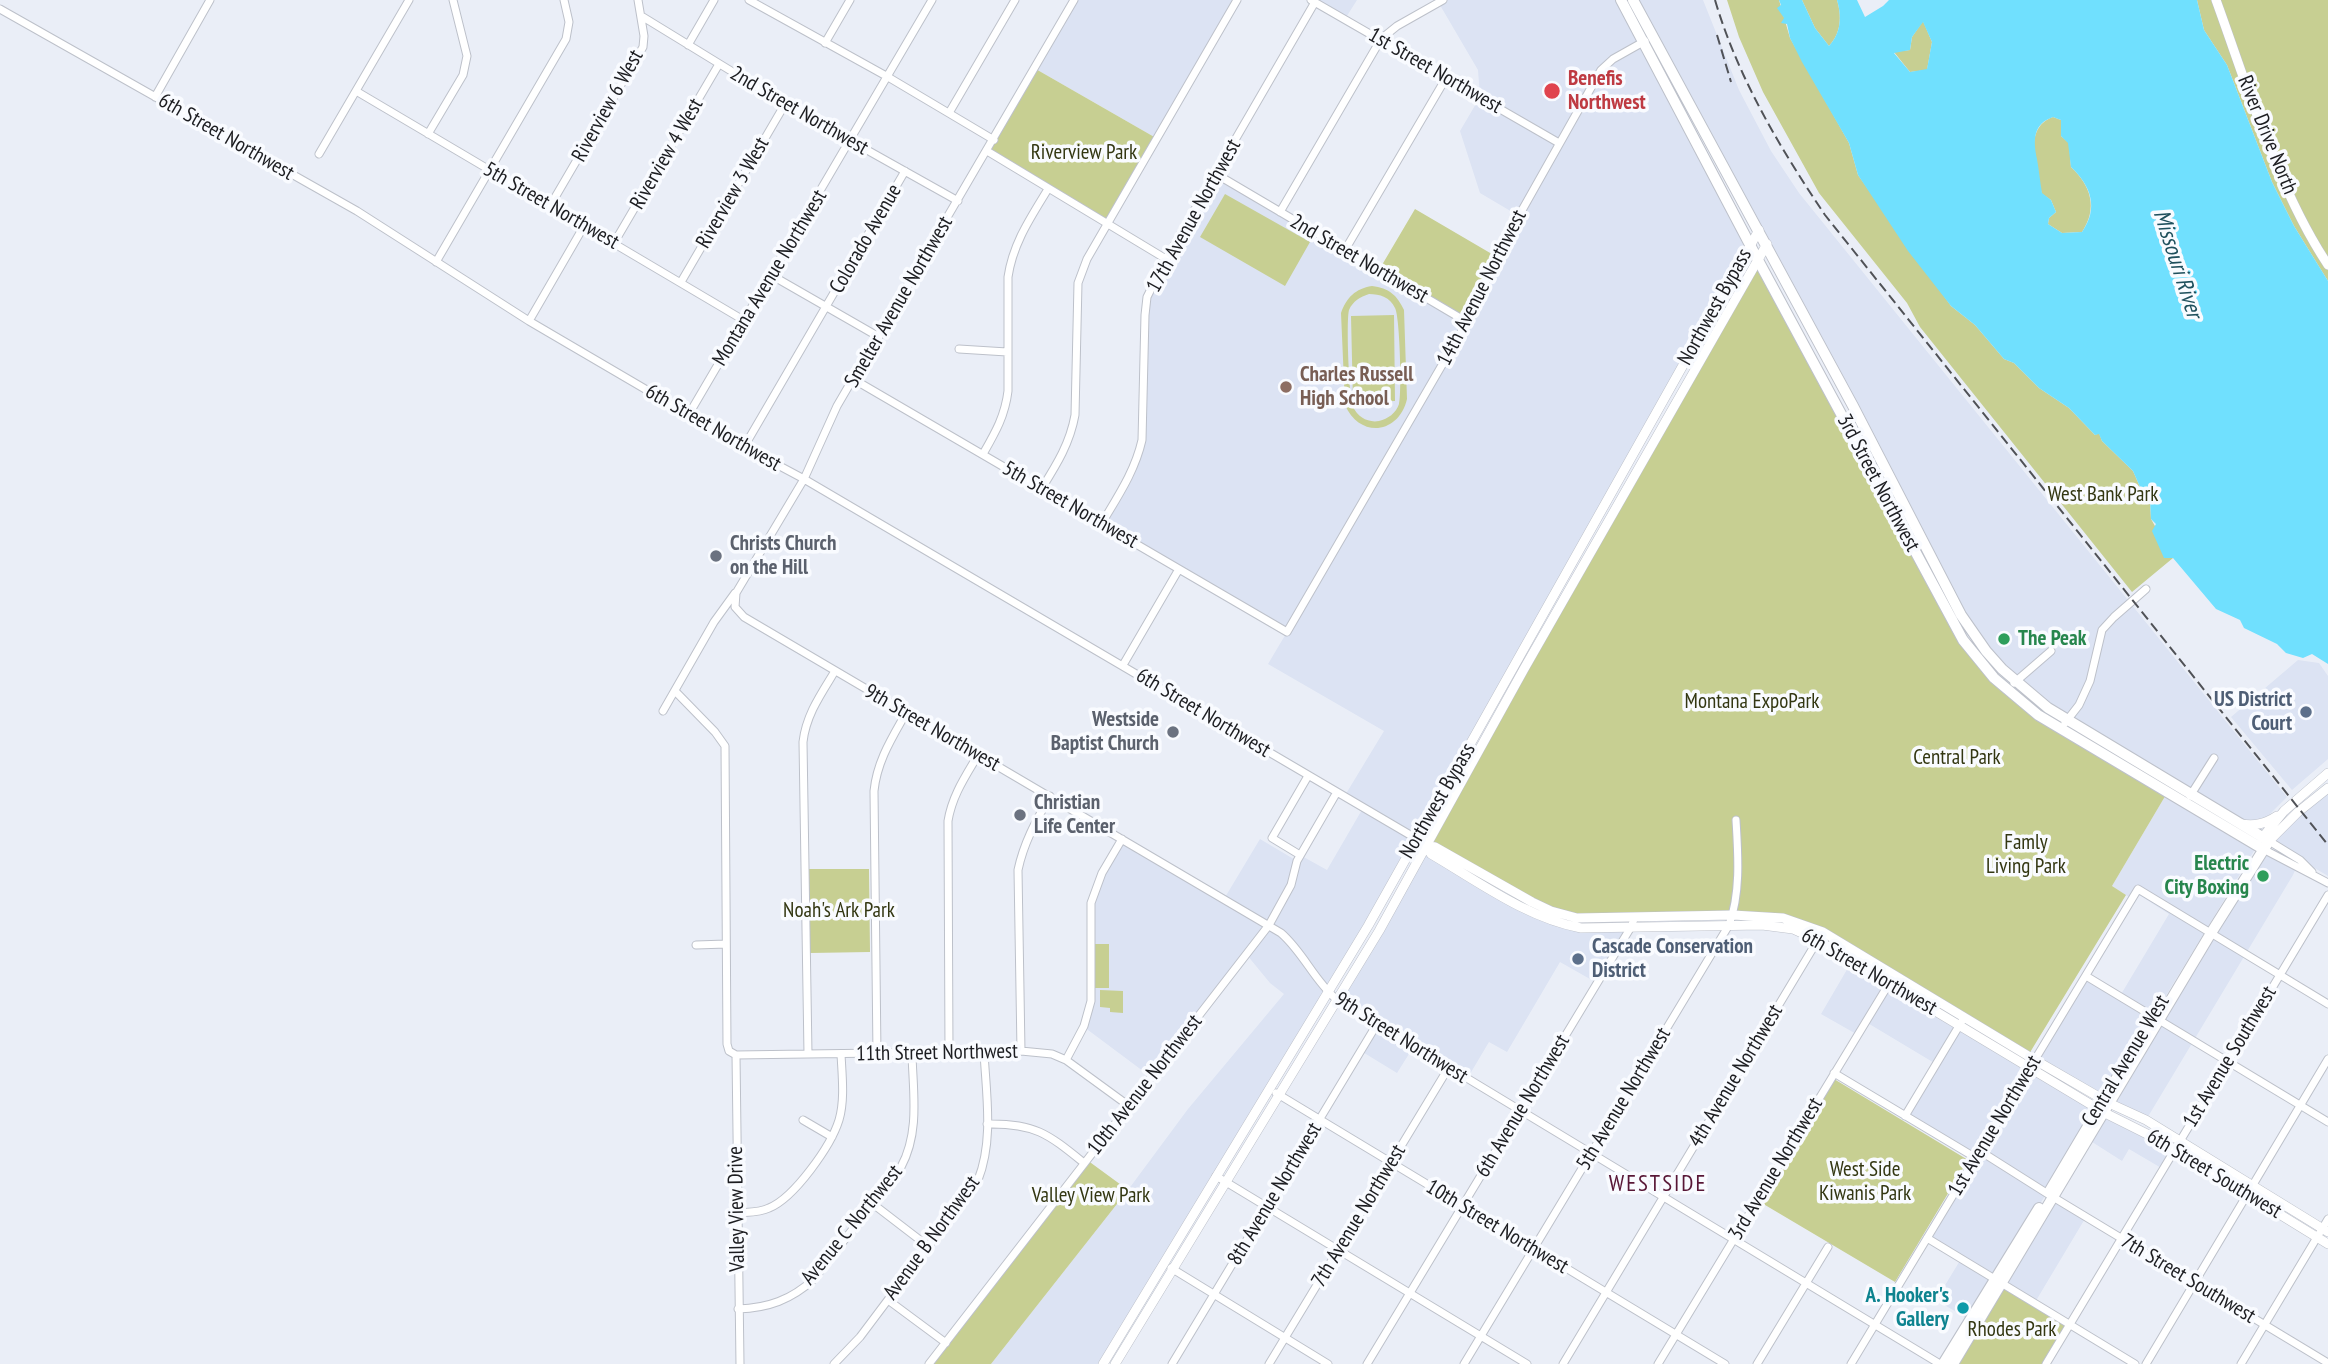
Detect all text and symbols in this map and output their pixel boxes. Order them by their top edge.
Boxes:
street label: 1st Street Northwest [1364,23,1506,119]
street label: Riverview 6 West [567,46,649,166]
street label: 2nd Street Northwest [725,61,873,161]
place label: Benefis Northwest [1568,66,1646,116]
street label: River Drive North [2232,72,2302,198]
marker: Benefis Northwest [1542,81,1562,101]
street label: 6th Street Northwest [154,88,298,186]
street label: Riverview 4 West [625,94,709,214]
street label: Riverview 3 West [691,133,775,253]
street label: 17th Avenue Northwest [1141,135,1247,297]
park label: Riverview Park [1031,140,1137,166]
street label: 5th Street Northwest [479,157,623,255]
street label: Colorado Avenue [825,180,907,298]
street label: Montana Avenue Northwest [707,185,833,371]
street label: 14th Avenue Northwest [1432,206,1532,370]
water label: Missouri River [2147,206,2207,322]
street label: 2nd Street Northwest [1285,209,1433,309]
street label: Smelter Avenue Northwest [840,212,958,392]
street label: Northwest Bypass [1673,244,1757,370]
place label: Charles Russell High School [1300,362,1413,412]
street label: 6th Street Northwest [641,379,785,477]
marker: Charles Russell High School [1278,379,1294,395]
street label: 3rd Street Northwest [1831,410,1925,556]
street label: 5th Street Northwest [998,456,1142,554]
park label: West Bank Park [2048,482,2158,508]
place label: Christs Church on the Hill [730,531,836,581]
marker: Christs Church on the Hill [708,548,724,564]
place label: The Peak [2018,626,2086,652]
marker: The Peak [1996,631,2012,647]
street label: 6th Street Northwest [1131,663,1275,763]
street label: 9th Street Northwest [860,679,1004,777]
place label: US District Court [2214,687,2292,737]
park label: Montana ExpoPark [1685,689,1819,715]
marker: US District Court [2298,704,2314,720]
place label: Westside Baptist Church [1051,707,1159,757]
marker: Westside Baptist Church [1165,724,1181,740]
street label: Northwest Bypass [1395,739,1481,863]
park label: Central Park [1913,745,2001,771]
place label: Christian Life Center [1034,790,1115,840]
marker: Christian Life Center [1012,807,1028,823]
park label: Famly Living Park [1986,830,2066,880]
place label: Electric City Boxing [2164,851,2249,901]
marker: Electric City Boxing [2255,868,2271,884]
park label: Noah's Ark Park [783,898,895,924]
street label: 6th Street Northwest [1797,923,1941,1021]
place label: Cascade Conservation District [1592,934,1753,984]
marker: Cascade Conservation District [1570,951,1586,967]
street label: 1st Avenue Southwest [2178,982,2282,1132]
street label: 9th Street Northwest [1330,987,1472,1089]
street label: Central Avenue West [2077,991,2175,1131]
street label: 4th Avenue Northwest [1684,1000,1788,1152]
street label: 10th Avenue Northwest [1082,1010,1208,1160]
street label: 5th Avenue Northwest [1572,1023,1676,1175]
street label: 6th Avenue Northwest [1471,1030,1575,1182]
street label: 11th Street Northwest [856,1039,1018,1067]
street label: 1st Avenue Northwest [1943,1051,2047,1201]
street label: 3rd Avenue Northwest [1724,1093,1828,1245]
street label: 8th Avenue Northwest [1223,1118,1327,1270]
street label: 6th Street Southwest [2142,1124,2286,1224]
street label: 7th Avenue Northwest [1307,1140,1411,1292]
street label: Valley View Drive [723,1146,751,1272]
park label: West Side Kiwanis Park [1819,1157,1911,1207]
street label: Avenue C Northwest [796,1160,908,1290]
district label: WESTSIDE [1610,1170,1706,1198]
street label: Avenue B Northwest [879,1171,985,1305]
street label: 10th Street Northwest [1421,1175,1573,1279]
park label: Valley View Park [1032,1183,1150,1209]
street label: 7th Street Southwest [2116,1229,2260,1329]
place label: A. Hooker's Gallery [1865,1283,1949,1333]
marker: A. Hooker's Gallery [1955,1300,1971,1316]
park label: Rhodes Park [1968,1317,2056,1343]

